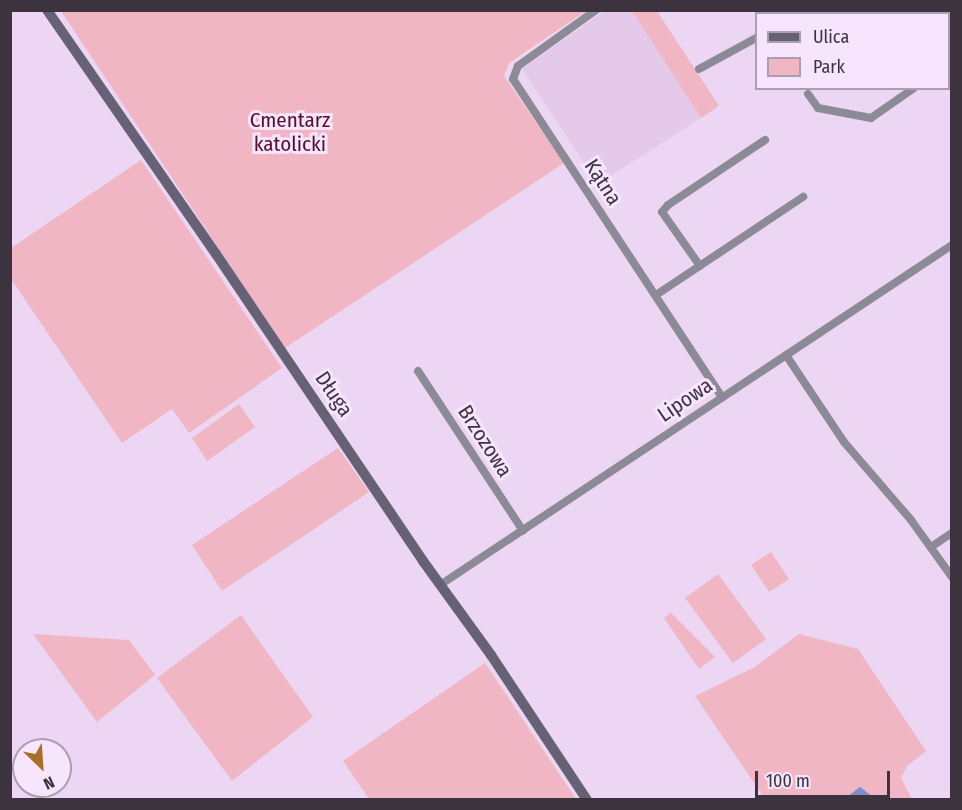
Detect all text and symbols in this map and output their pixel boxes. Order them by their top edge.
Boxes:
legend [755,12,950,90]
text: Ulica [813,26,849,48]
text: Park [813,56,845,78]
park label: Cmentarz katolicki [250,107,330,157]
street label: Kątna [579,154,627,210]
street label: Długa [310,367,358,421]
street label: Lipowa [653,373,717,427]
street label: Brzozowa [452,400,518,482]
north arrow [12,738,72,798]
scale bar [758,759,893,797]
text: 100 m [766,770,810,792]
text: N [41,772,57,794]

